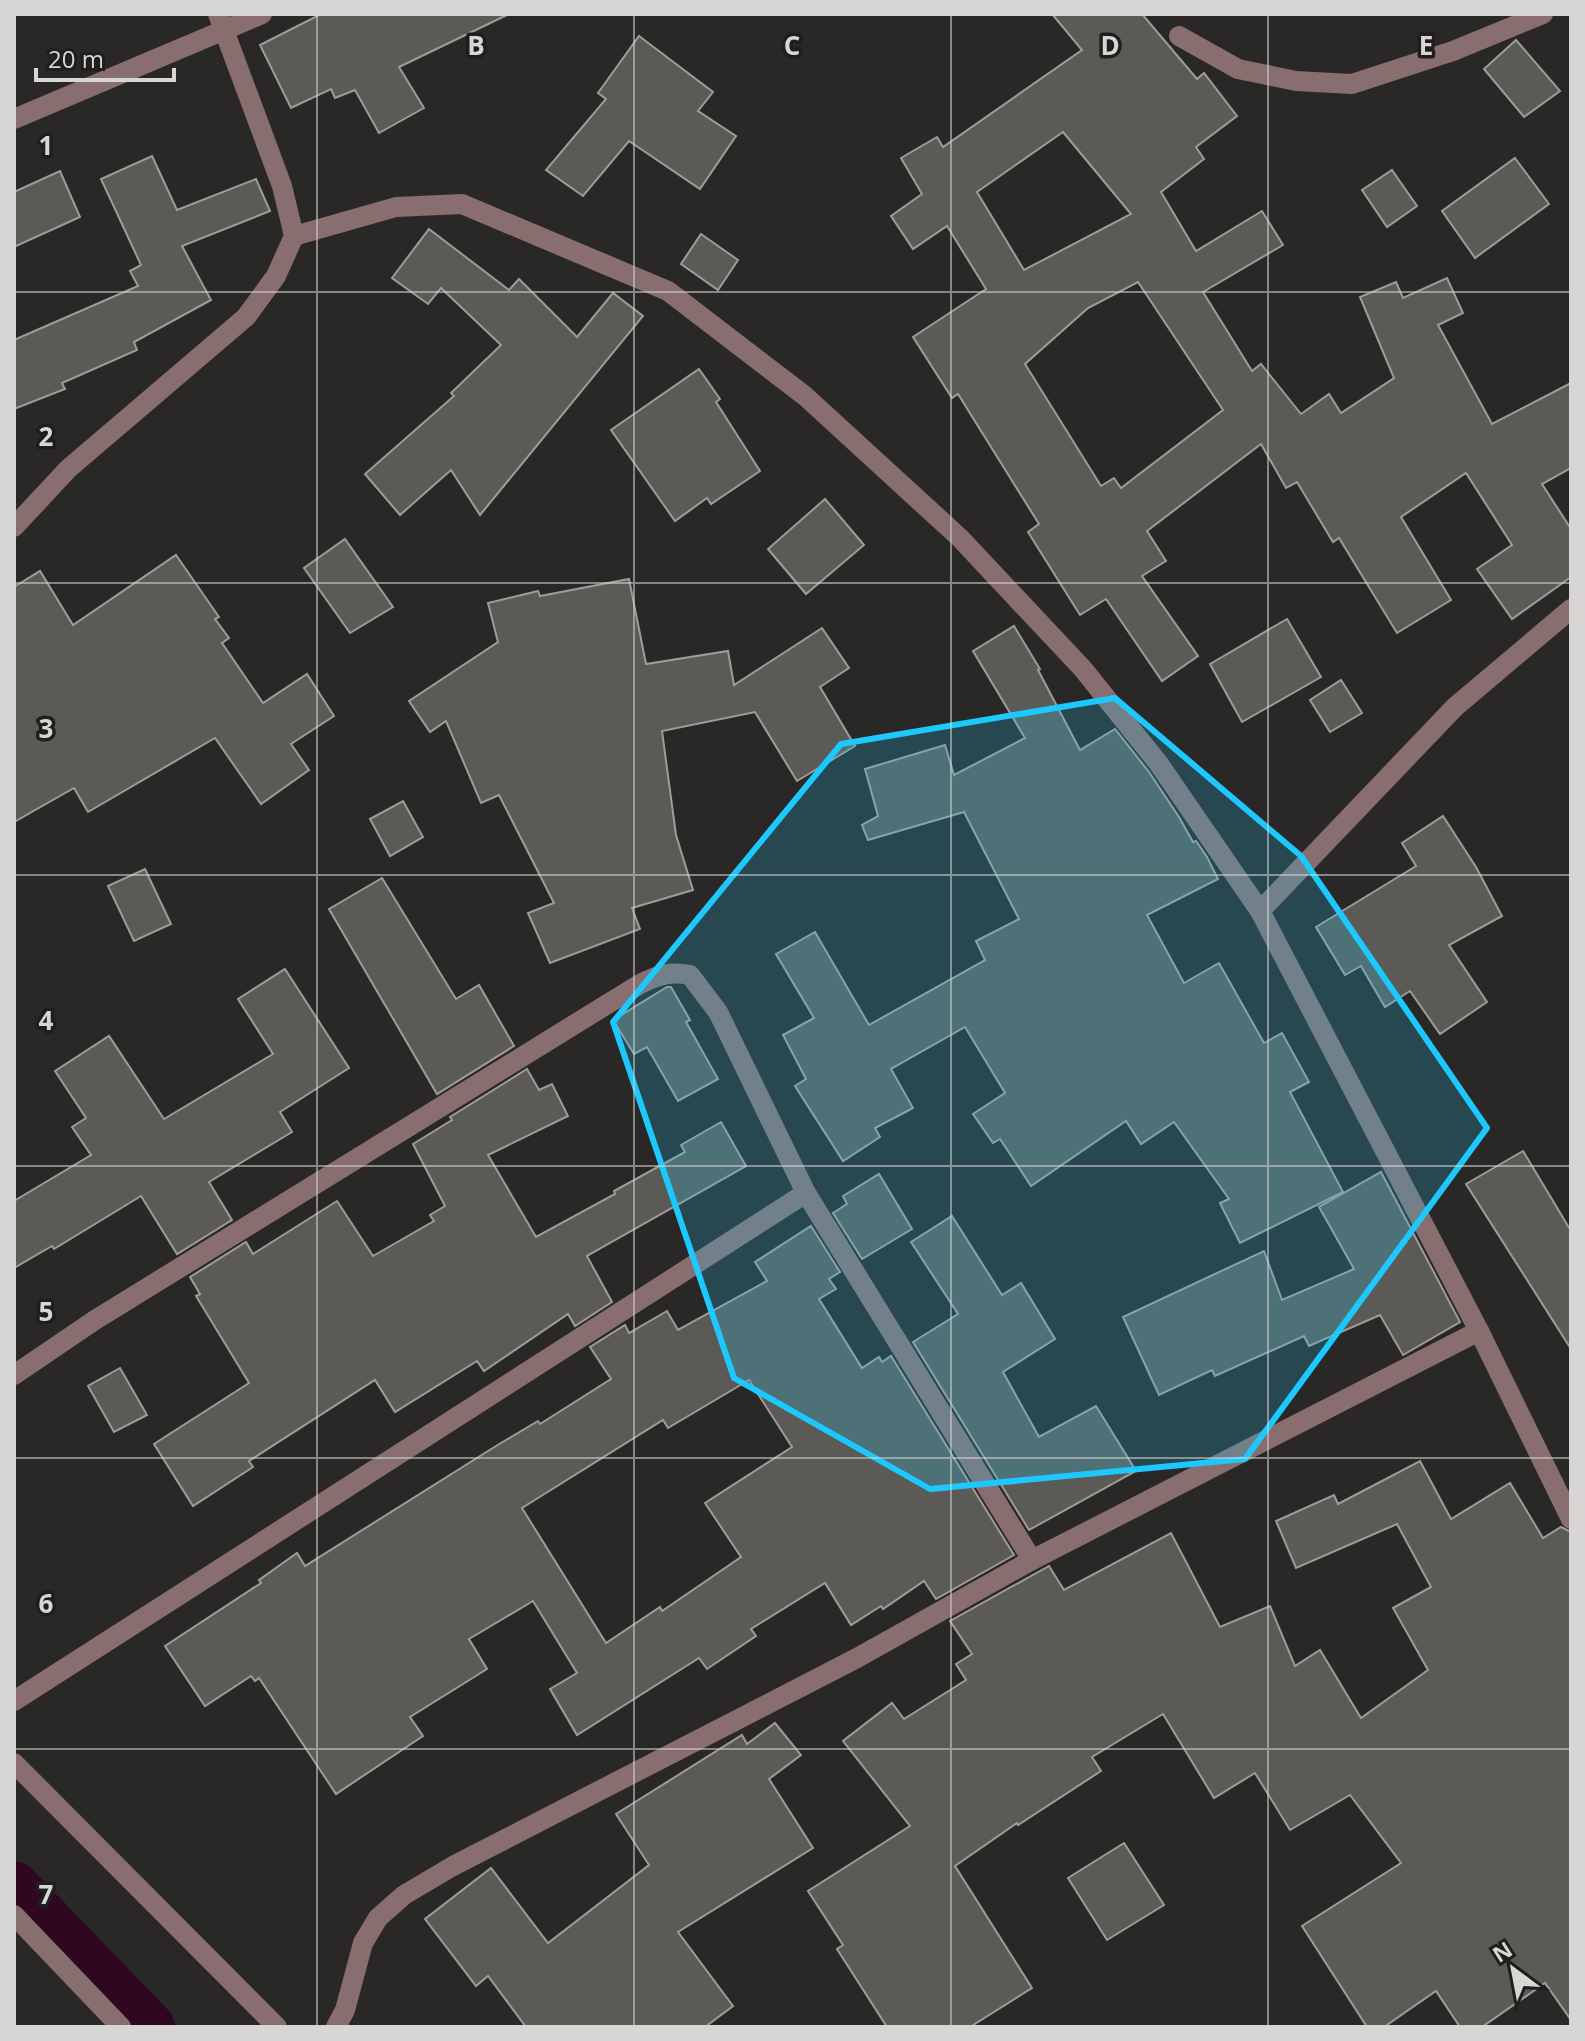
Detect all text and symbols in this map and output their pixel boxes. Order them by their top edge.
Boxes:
text: B [467,27,485,63]
text: C [784,27,800,63]
text: D [1100,27,1120,63]
text: E [1419,27,1433,63]
scale bar [36,32,174,82]
text: 20 m [48,42,104,75]
text: 1 [39,127,53,163]
text: 2 [39,418,54,454]
text: 3 [39,710,53,746]
text: 4 [39,1002,54,1038]
text: 5 [39,1293,53,1329]
text: 6 [39,1585,54,1621]
text: 7 [39,1876,54,1912]
north arrow [1473,1929,1553,2009]
text: N [1486,1934,1517,1969]

